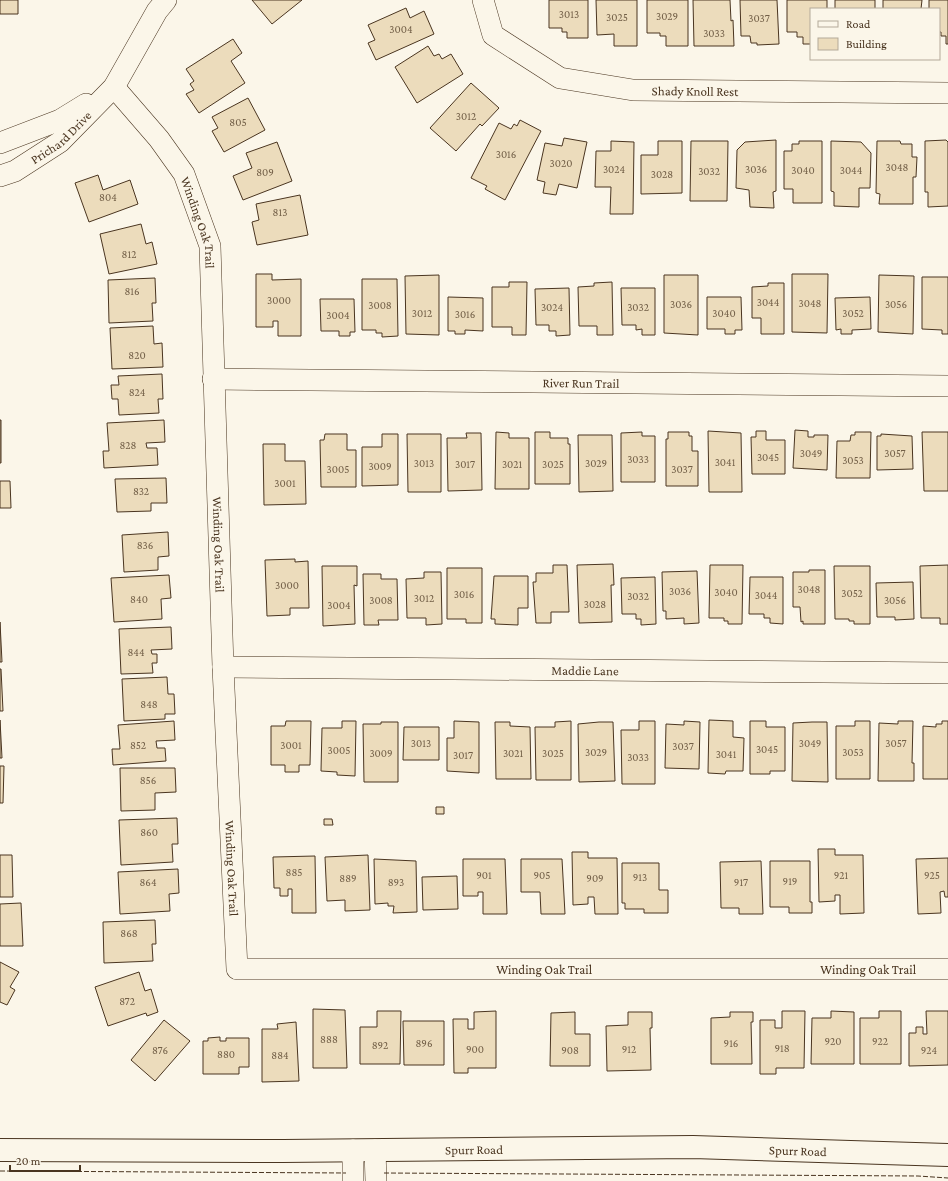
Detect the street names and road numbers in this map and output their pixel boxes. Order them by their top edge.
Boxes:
street label: Shady Knoll Rest [652,83,739,99]
street label: Prichard Drive [28,107,94,167]
street label: Winding Oak Trail [178,175,218,269]
street label: River Run Trail [542,375,620,390]
street label: Winding Oak Trail [210,496,228,593]
street label: Maddie Lane [551,662,619,678]
street label: Winding Oak Trail [223,820,242,917]
street label: Winding Oak Trail [496,962,593,977]
street label: Winding Oak Trail [820,962,917,977]
street label: Spurr Road [445,1141,503,1157]
street label: Spurr Road [769,1142,827,1159]

